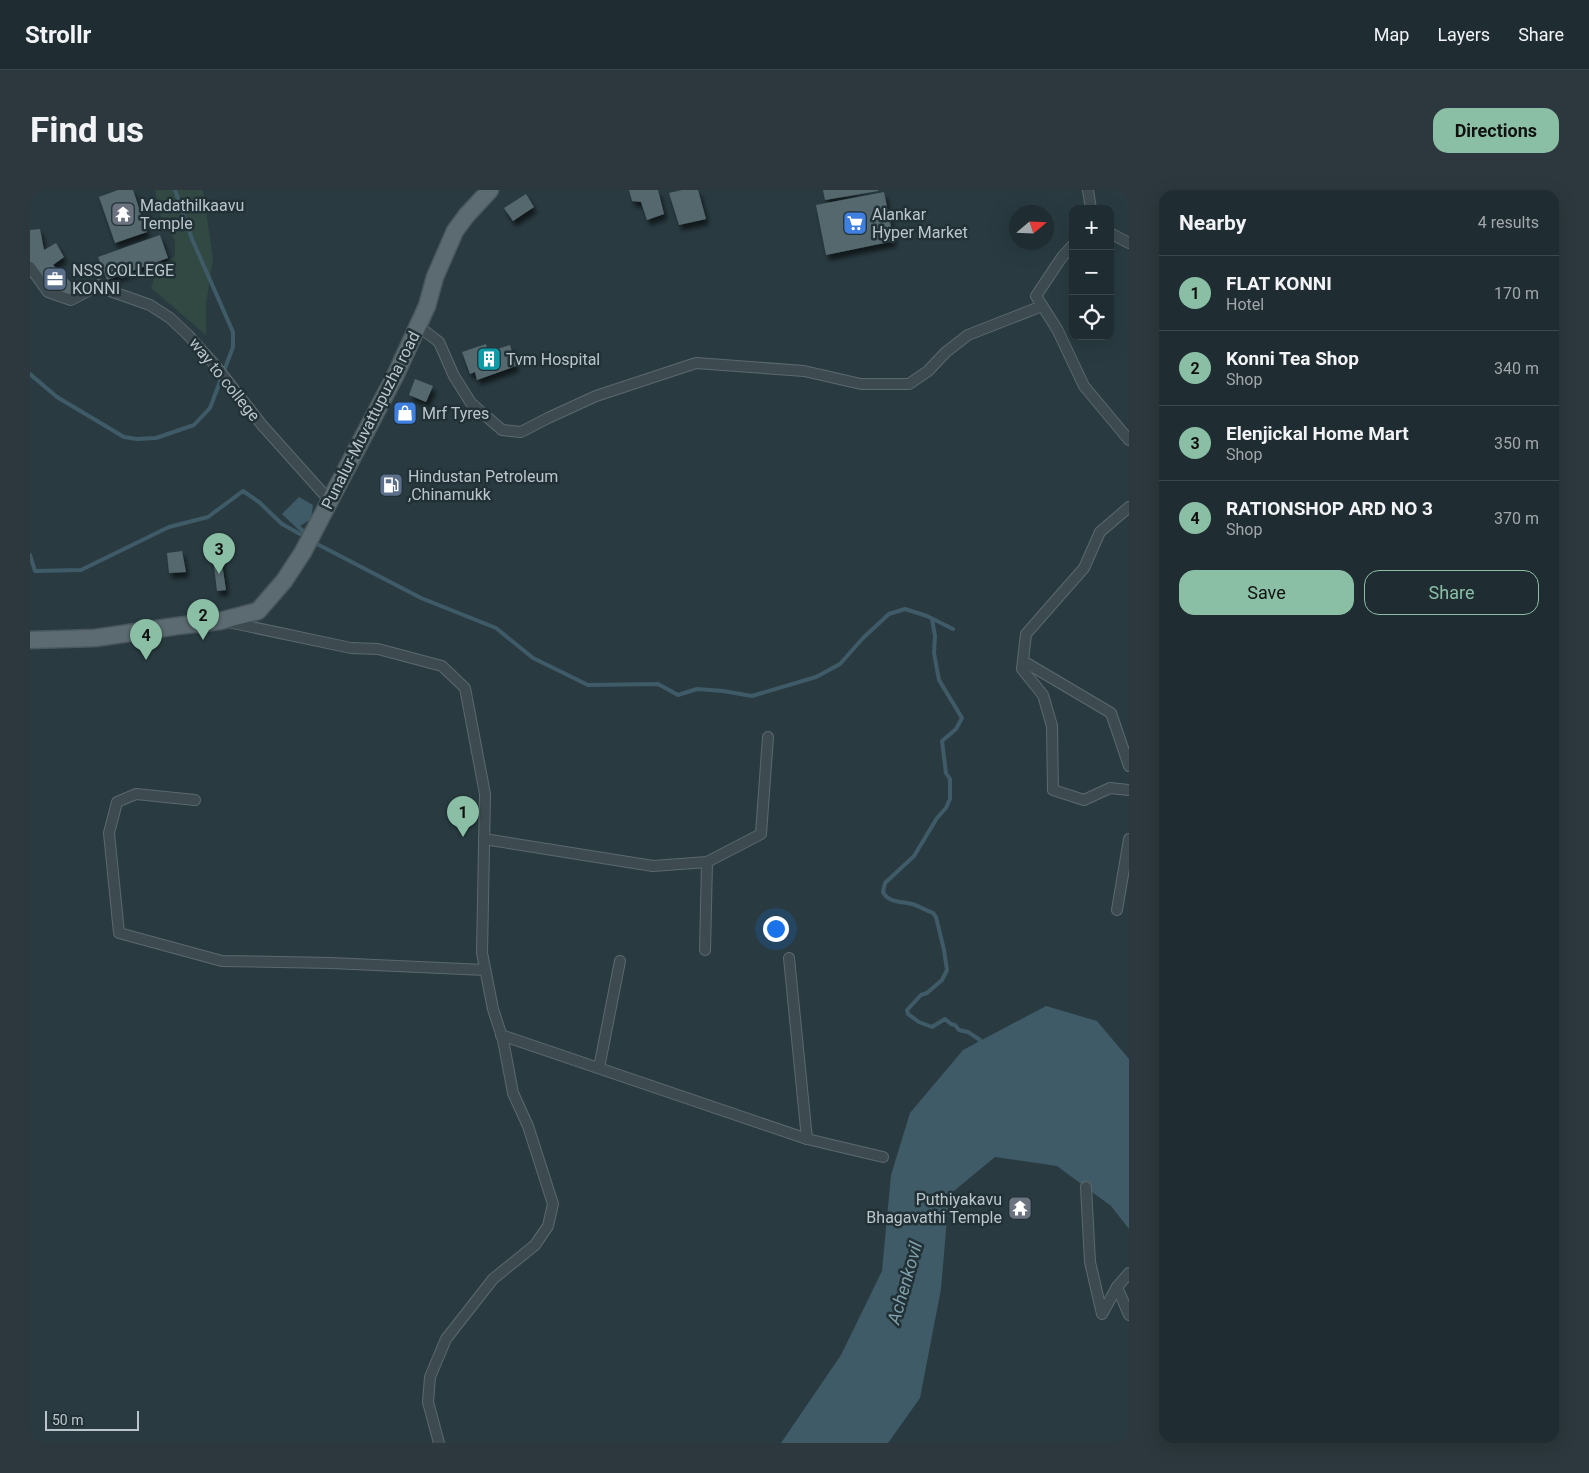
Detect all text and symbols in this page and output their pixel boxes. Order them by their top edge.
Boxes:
text: Strollr [25,21,91,49]
text: Map [1374,24,1409,45]
text: Layers [1437,24,1490,45]
text: Share [1518,24,1564,45]
button: Directions [1433,108,1559,153]
text: Find us [30,110,144,151]
place label: Madathilkaavu Temple [140,196,244,233]
temple icon: Madathilkaavu Temple [110,201,136,227]
place label: Alankar Hyper Market [872,205,968,242]
north arrow [1009,205,1054,250]
map controls [1069,205,1114,340]
button: + [1069,205,1114,250]
supermarket icon: Alankar Hyper Market [842,210,868,236]
text: Nearby [1179,211,1246,235]
text: 4 results [1478,213,1539,232]
button: − [1069,250,1114,295]
place label: NSS COLLEGE KONNI [72,261,174,298]
office icon: NSS COLLEGE KONNI [42,266,68,292]
text: FLAT KONNI [1226,272,1332,295]
text: 1 [1190,284,1200,303]
text: 170 m [1494,284,1539,303]
button: locate [1069,295,1114,340]
text: Hotel [1226,295,1264,314]
street label: Punalur-Muvattupuzha road [317,328,424,512]
street label: way to college [185,334,264,425]
building icon: Tvm Hospital [476,346,502,372]
text: Konni Tea Shop [1226,347,1359,370]
place label: Tvm Hospital [506,350,600,369]
text: 2 [1190,359,1200,378]
text: 340 m [1494,359,1539,378]
text: Shop [1226,370,1262,389]
shop icon: Mrf Tyres [392,400,418,426]
place label: Mrf Tyres [422,404,489,423]
text: Elenjickal Home Mart [1226,422,1409,445]
text: 3 [1190,434,1200,453]
text: 350 m [1494,434,1539,453]
text: Shop [1226,445,1262,464]
place label: Hindustan Petroleum ,Chinamukk [408,467,558,504]
fuel station icon: Hindustan Petroleum ,Chinamukk [378,472,404,498]
text: RATIONSHOP ARD NO 3 [1226,497,1433,520]
text: 4 [1190,509,1200,528]
text: 370 m [1494,509,1539,528]
text: Shop [1226,520,1262,539]
pin: 3 [203,533,235,574]
button: Save [1179,570,1354,615]
button: Share [1364,570,1539,615]
pin: 2 [187,599,219,640]
pin: 4 [130,619,162,660]
pin: 1 [447,796,479,837]
your location [763,916,789,942]
place label: Puthiyakavu Bhagavathi Temple [866,1190,1002,1227]
temple icon: Puthiyakavu Bhagavathi Temple [1007,1195,1033,1221]
water label: Achenkovil [882,1239,926,1327]
scale bar [45,1408,139,1431]
text: 50 m [52,1412,84,1428]

